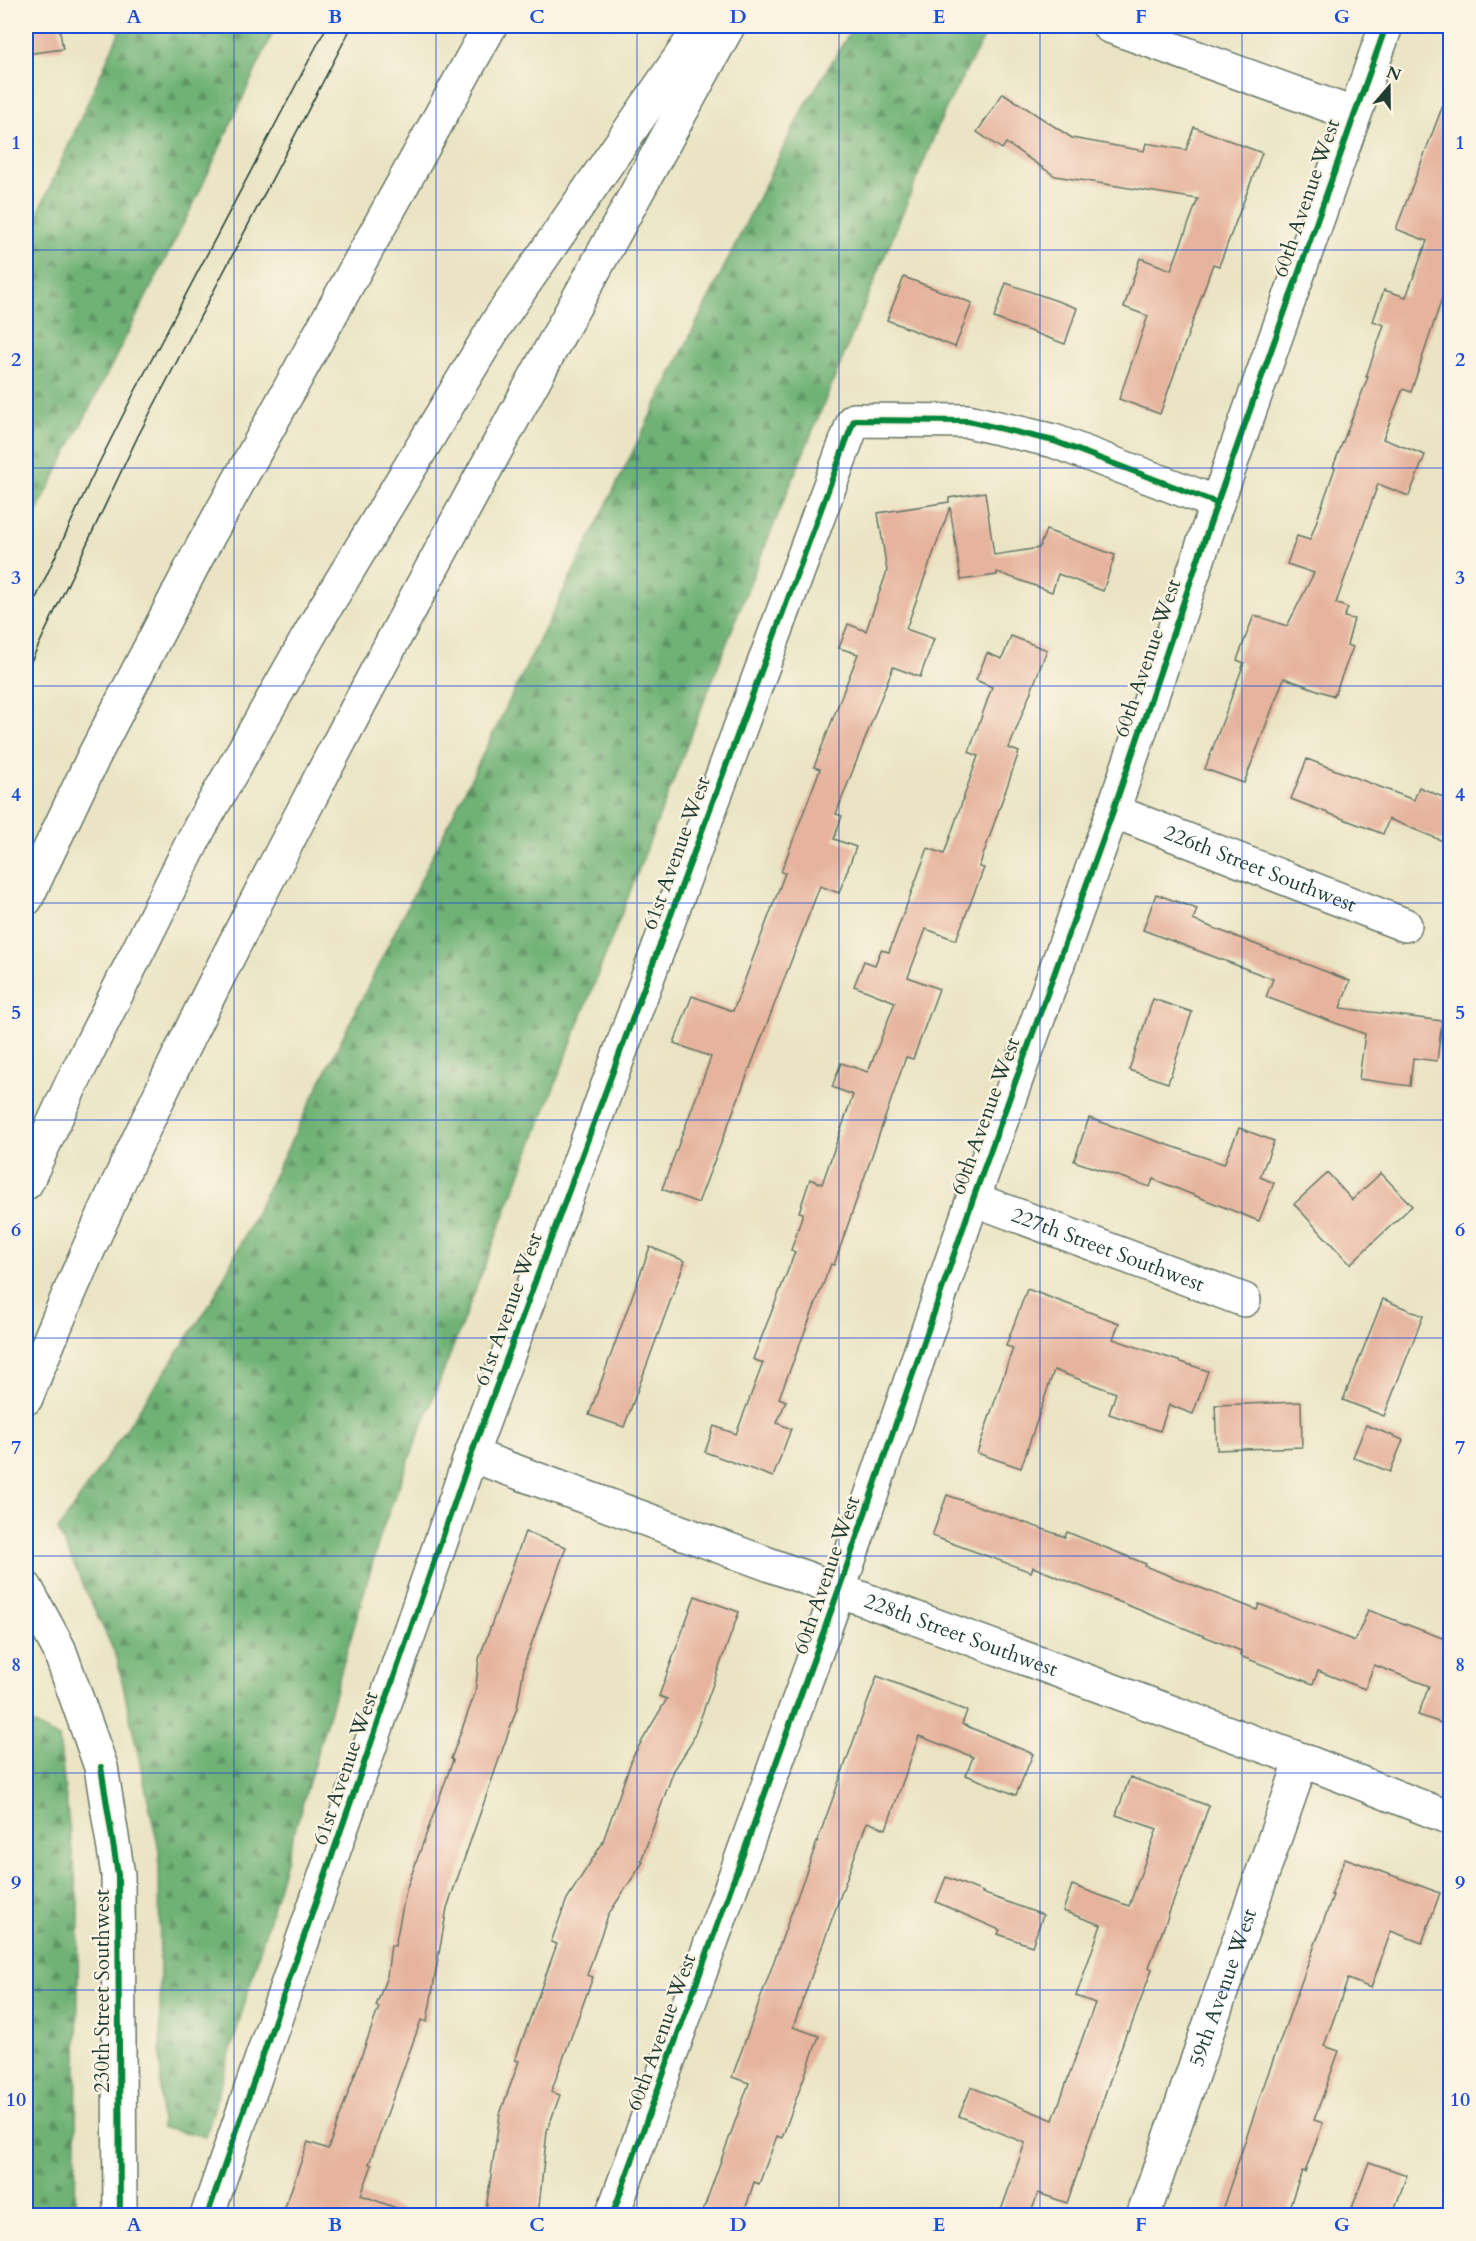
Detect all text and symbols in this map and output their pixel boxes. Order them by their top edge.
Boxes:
text: A [126,3,142,30]
text: B [328,3,342,30]
text: C [529,3,545,30]
text: D [729,3,747,30]
text: E [933,3,945,30]
text: F [1135,3,1147,30]
text: G [1334,3,1350,30]
north arrow [1359,57,1419,117]
text: N [1383,61,1404,87]
street label: 60th Avenue West [1266,115,1347,281]
text: 1 [11,129,21,156]
text: 1 [1455,129,1465,156]
text: 2 [11,346,21,373]
text: 2 [1455,346,1465,373]
text: 3 [11,564,21,591]
text: 3 [1455,564,1465,591]
street label: 60th Avenue West [1107,575,1188,741]
street label: 61st Avenue West [635,772,718,934]
text: 4 [11,781,21,808]
text: 4 [1455,781,1465,808]
street label: 226th Street Southwest [1160,818,1361,920]
text: 5 [11,999,21,1026]
text: 5 [1455,999,1465,1026]
street label: 60th Avenue West [944,1033,1028,1199]
street label: 227th Street Southwest [1007,1201,1209,1299]
text: 6 [11,1216,21,1243]
text: 6 [1455,1216,1465,1243]
street label: 61st Avenue West [467,1228,550,1390]
text: 7 [11,1434,21,1461]
text: 7 [1455,1434,1465,1461]
street label: 60th Avenue West [786,1492,867,1658]
street label: 228th Street Southwest [860,1587,1062,1684]
text: 8 [11,1651,21,1678]
text: 8 [1455,1651,1465,1678]
street label: 61st Avenue West [306,1687,385,1849]
text: 9 [11,1869,21,1896]
text: 9 [1455,1869,1465,1896]
street label: 230th Street Southwest [88,1889,117,2093]
street label: 59th Avenue West [1182,1904,1264,2071]
street label: 60th Avenue West [620,1949,704,2115]
text: 10 [6,2086,26,2113]
text: 10 [1450,2086,1470,2113]
text: A [126,2211,142,2238]
text: B [328,2211,342,2238]
text: C [529,2211,545,2238]
text: D [729,2211,747,2238]
text: E [933,2211,945,2238]
text: F [1135,2211,1147,2238]
text: G [1334,2211,1350,2238]

